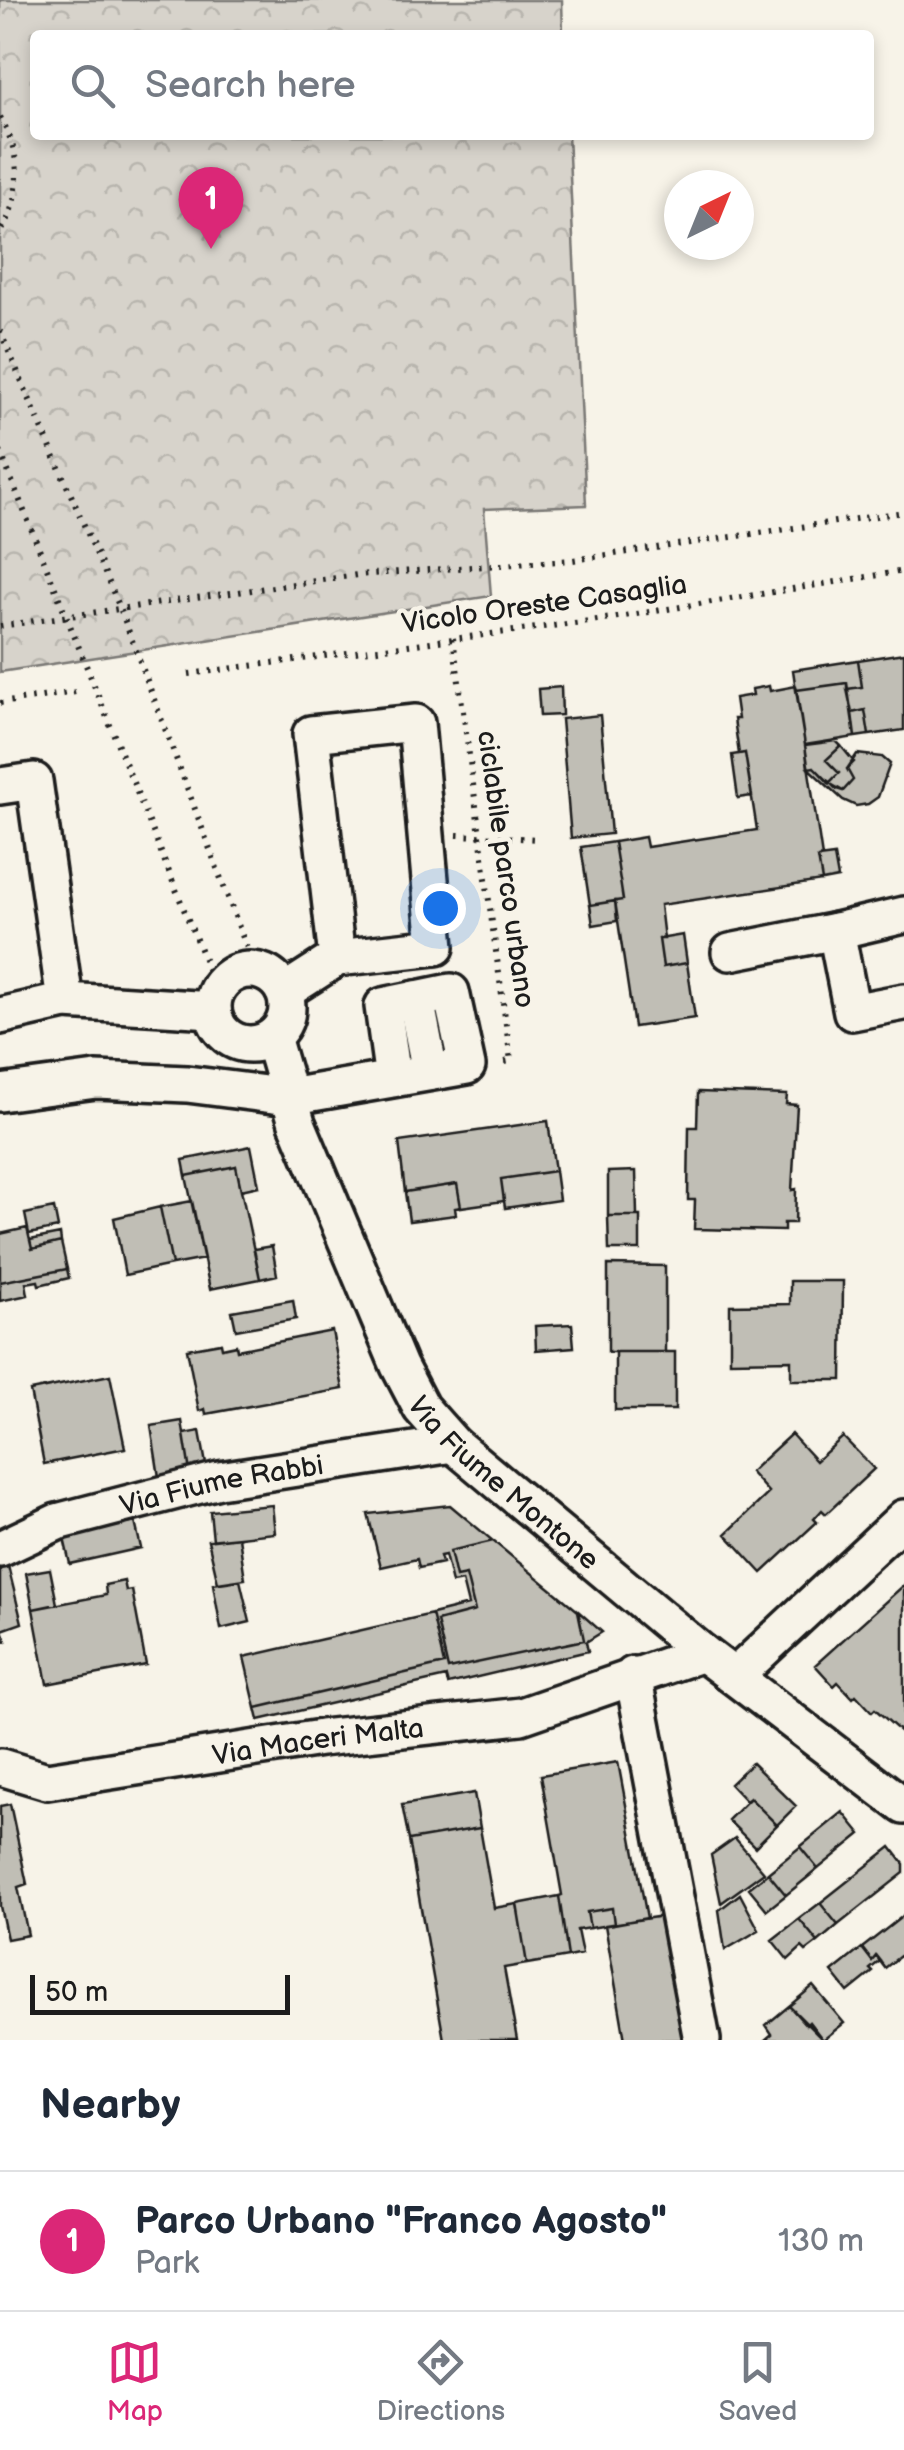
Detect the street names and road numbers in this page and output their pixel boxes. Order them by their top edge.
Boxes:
street label: Vicolo Oreste Casaglia [399,568,689,641]
street label: ciclabile parco urbano [470,728,541,1010]
street label: Via Fiume Montone [400,1391,605,1577]
street label: Via Fiume Rabbi [116,1449,326,1523]
street label: Via Maceri Malta [210,1712,425,1773]

